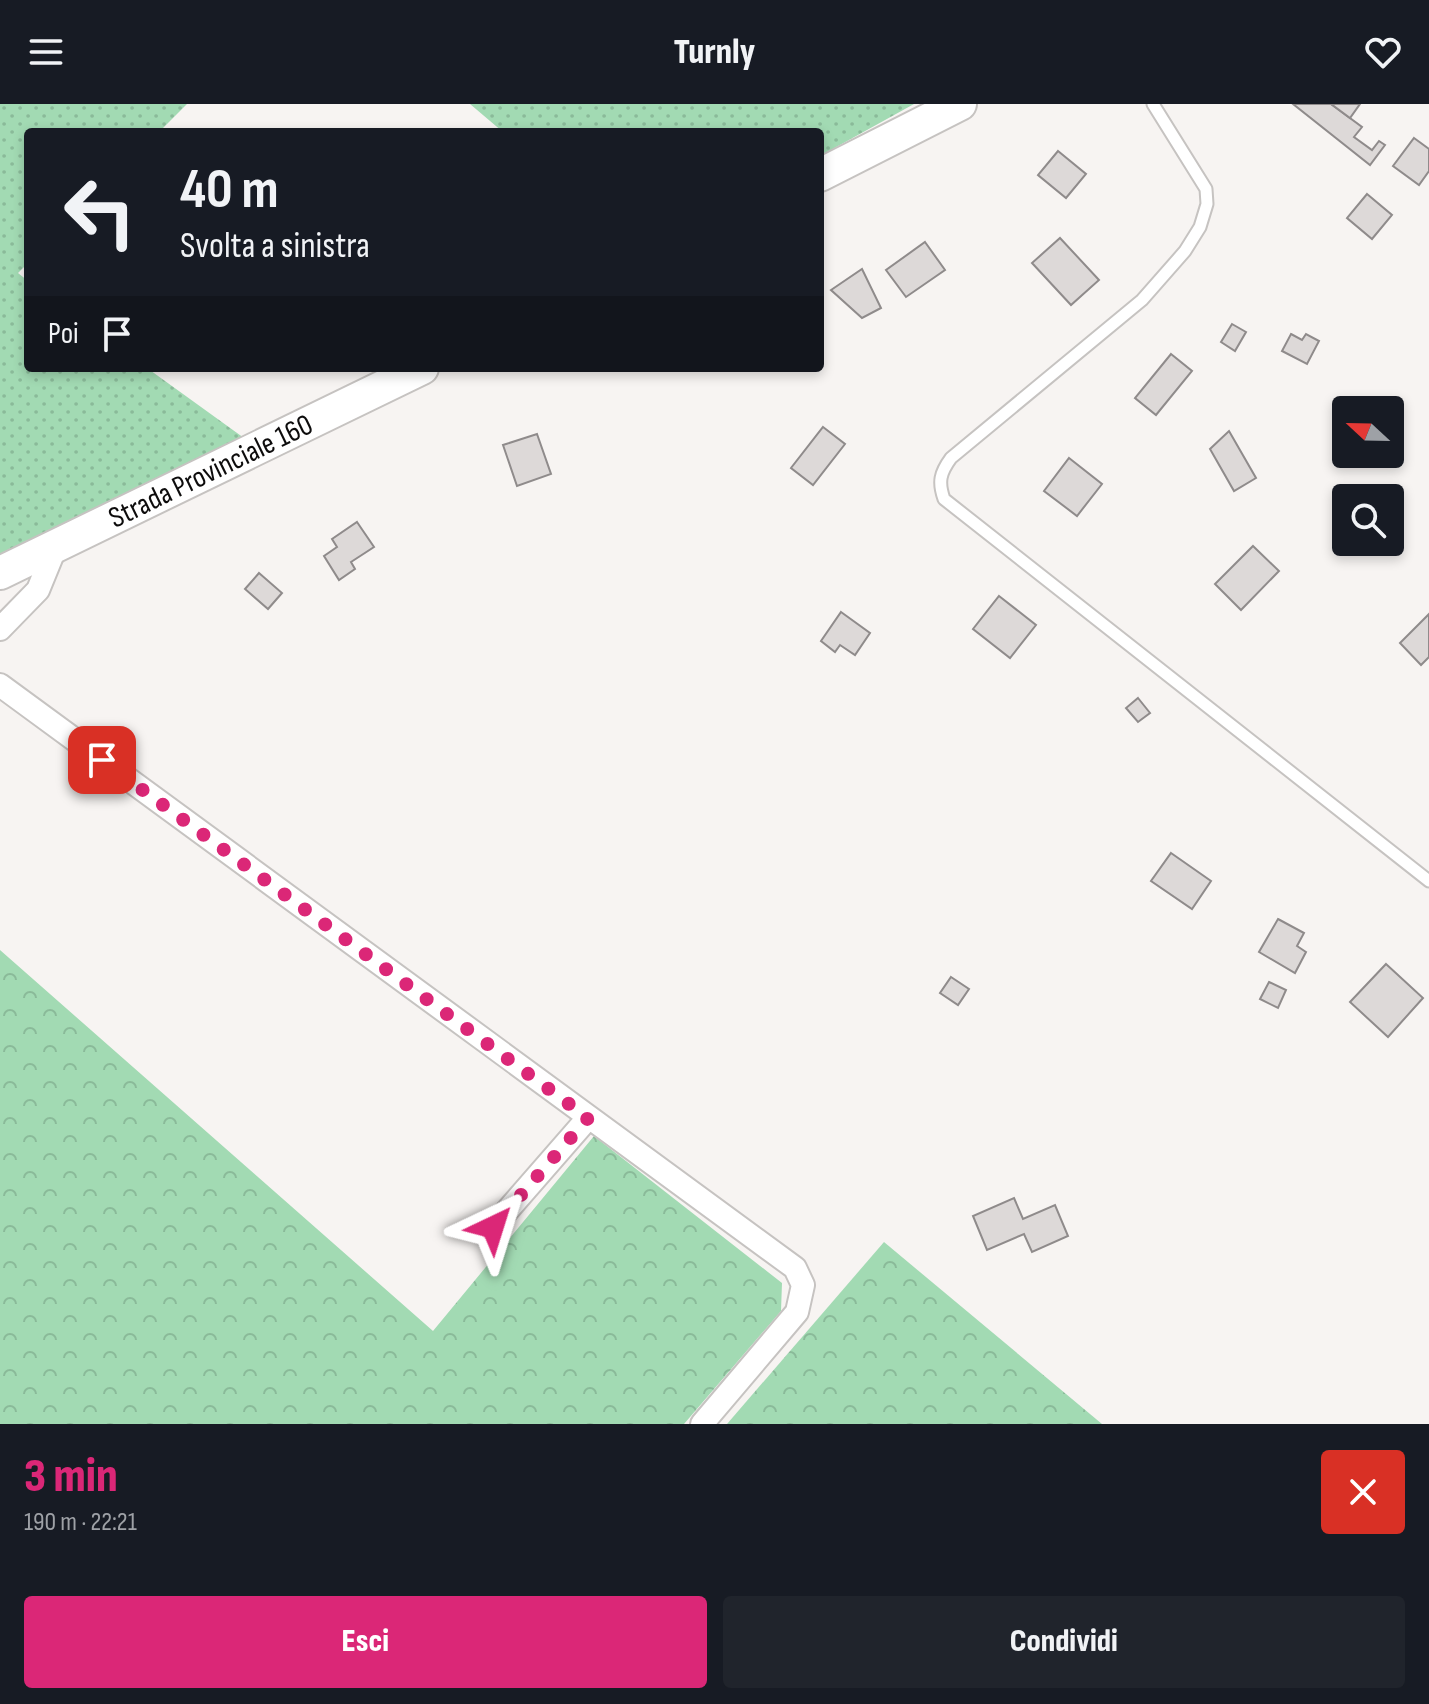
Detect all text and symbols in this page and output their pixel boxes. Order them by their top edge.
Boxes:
icon: menu [24,30,68,74]
icon: heart [1361,30,1405,74]
text: Turnly [674,31,755,74]
text: 40 m [180,157,279,224]
icon: left [48,160,152,264]
text: Svolta a sinistra [180,225,370,268]
icon: arrive [95,312,139,356]
text: Poi [48,316,79,352]
north arrow [1332,396,1404,468]
map controls [1332,396,1404,556]
street label: Strada Provinciale 160 [103,407,319,536]
button: search [1332,484,1404,556]
pin [68,726,136,794]
icon: arrive [80,738,124,782]
position arrow [451,1185,535,1269]
text: 3 min [24,1448,118,1505]
button: close [1321,1450,1405,1534]
text: 190 m · 22:21 [24,1507,137,1538]
button: Esci [24,1596,707,1688]
button: Condividi [723,1596,1405,1688]

